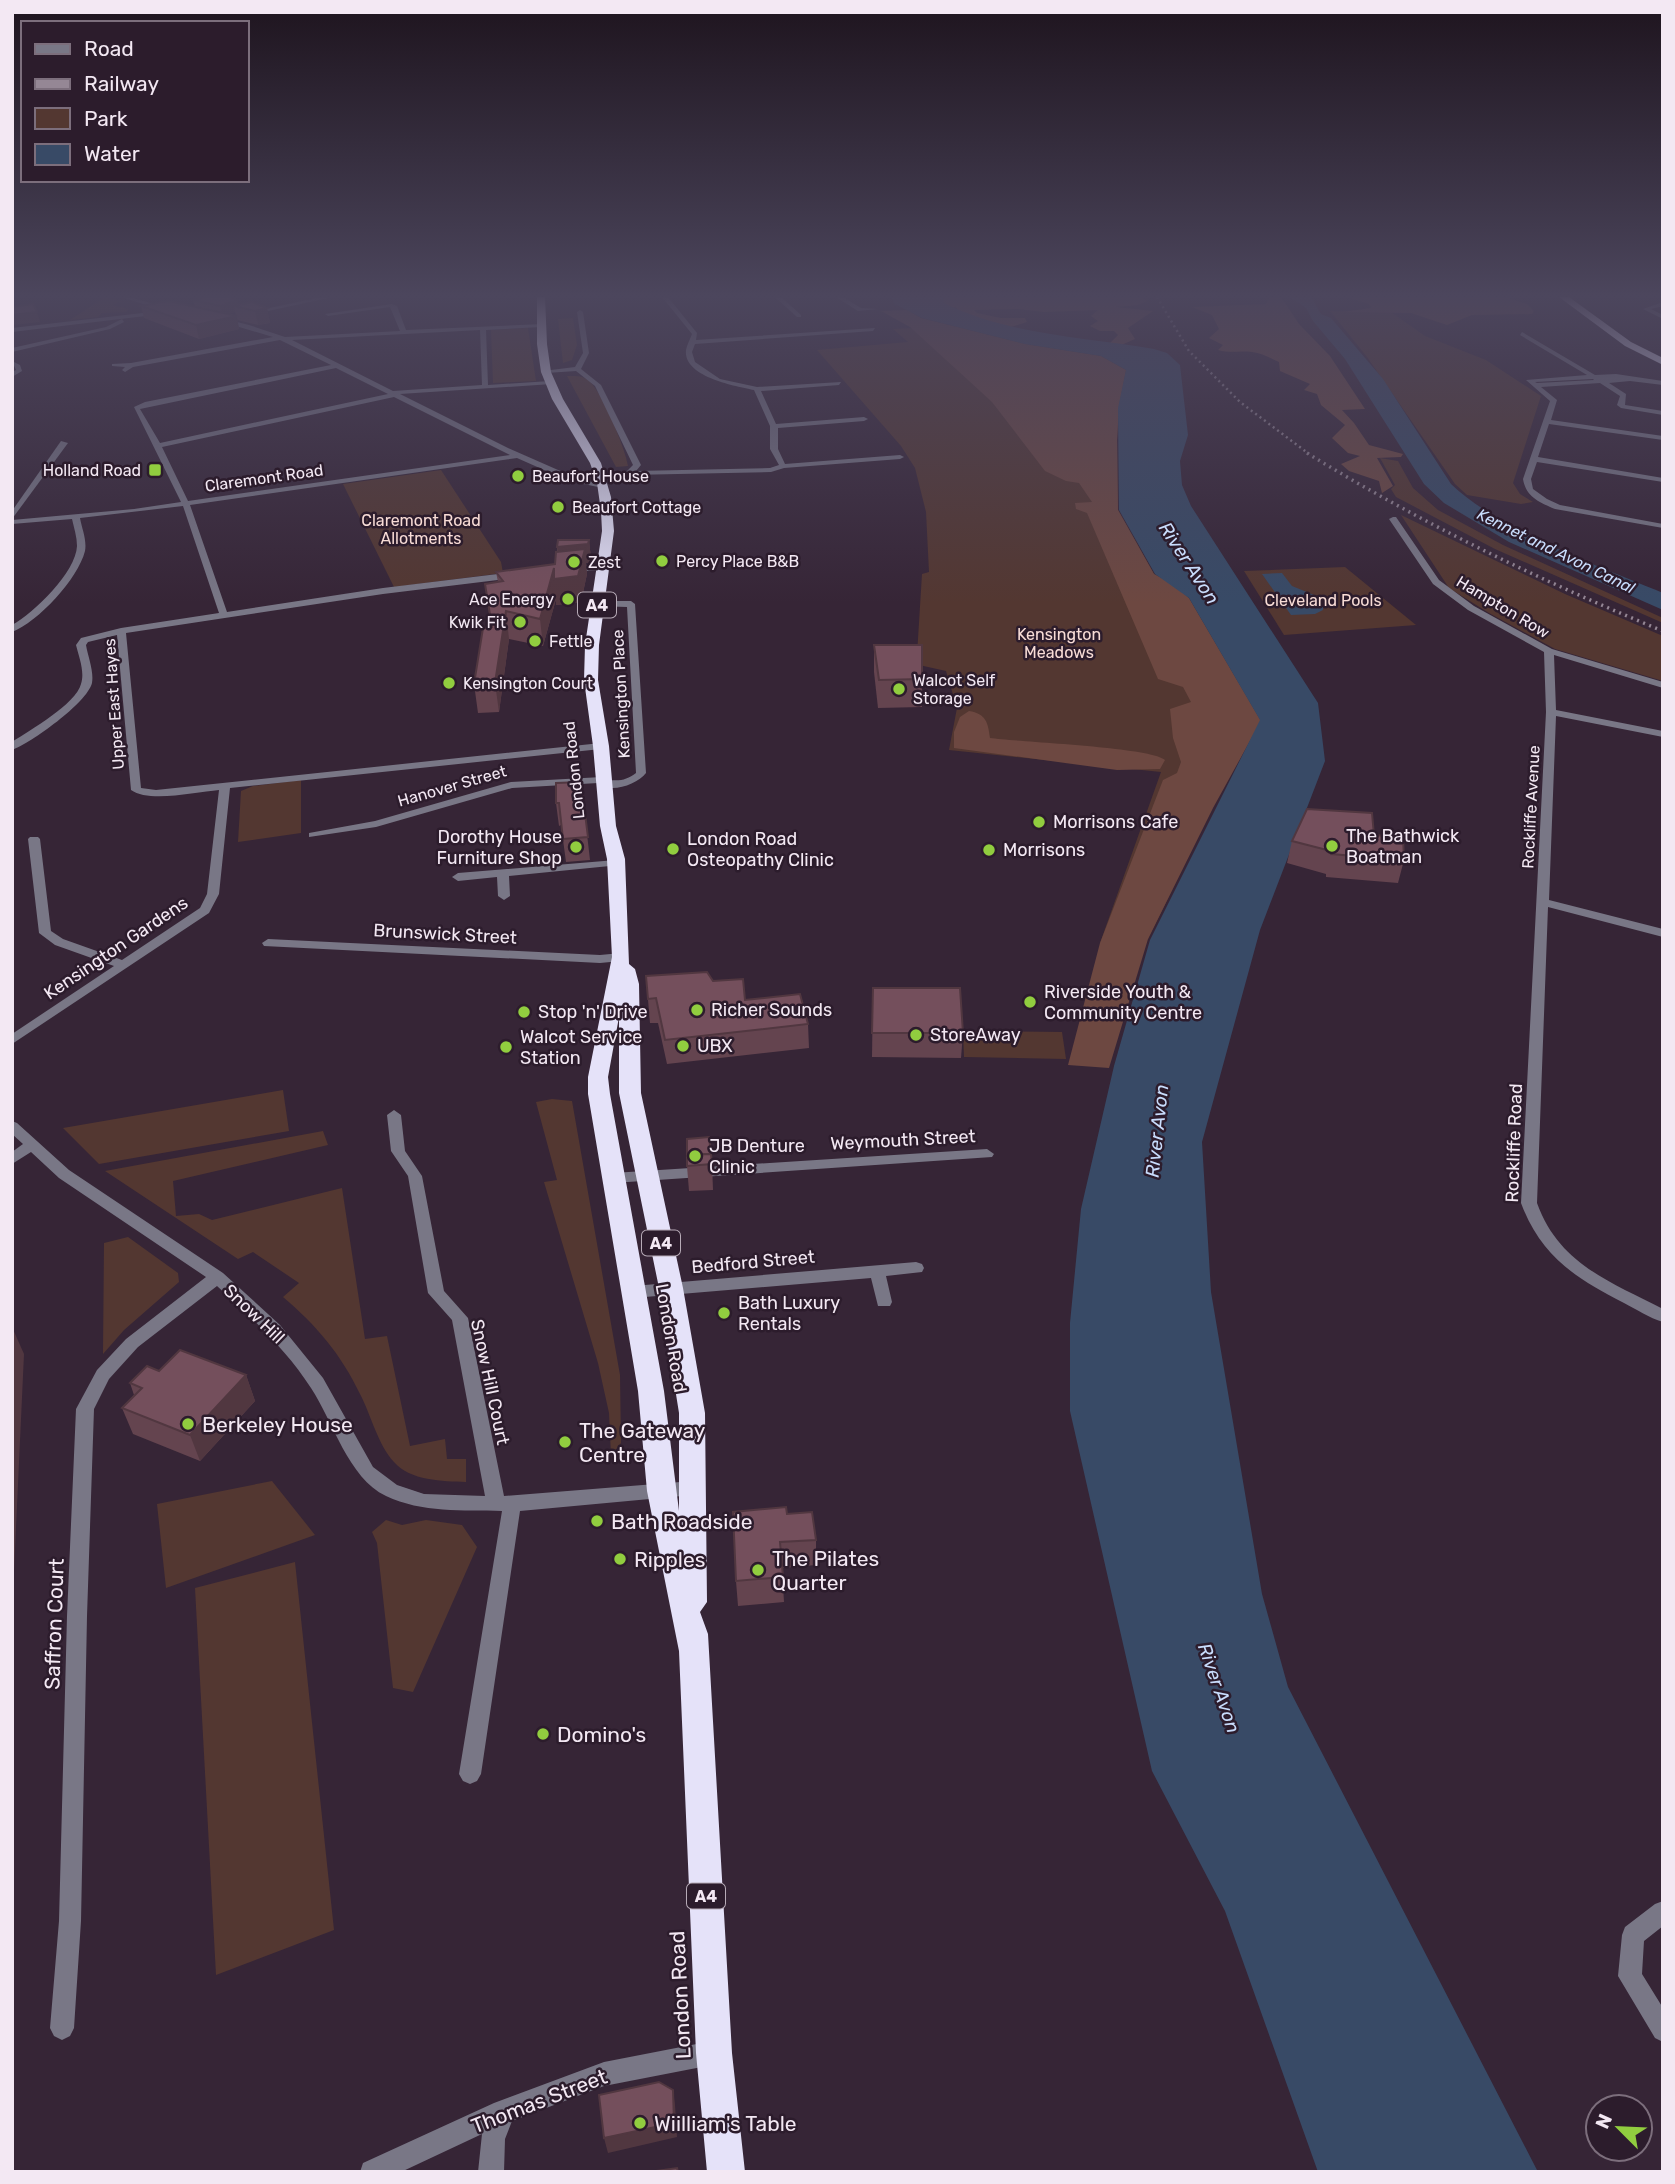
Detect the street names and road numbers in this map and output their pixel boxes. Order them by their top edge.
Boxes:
street label: Claremont Road [204,460,324,496]
street label: Hampton Row [1453,572,1553,642]
road number: A4 [578,592,616,618]
street label: Kensington Place [608,629,634,759]
street label: Upper East Hayes [100,638,128,770]
street label: London Road [559,720,589,820]
street label: Rockliffe Avenue [1518,745,1544,869]
street label: Hanover Street [395,761,509,811]
street label: Kensington Gardens [40,892,192,1004]
street label: Brunswick Street [373,919,517,949]
street label: Rockliffe Road [1501,1083,1527,1203]
street label: Weymouth Street [830,1125,976,1155]
road number: A4 [642,1231,680,1256]
street label: Bedford Street [690,1246,816,1278]
street label: Snow Hill [219,1279,289,1349]
street label: London Road [651,1282,691,1394]
street label: Snow Hill Court [466,1317,514,1447]
street label: Saffron Court [39,1558,69,1690]
road number: A4 [687,1884,725,1908]
street label: London Road [664,1930,696,2060]
street label: Thomas Street [468,2064,610,2138]

